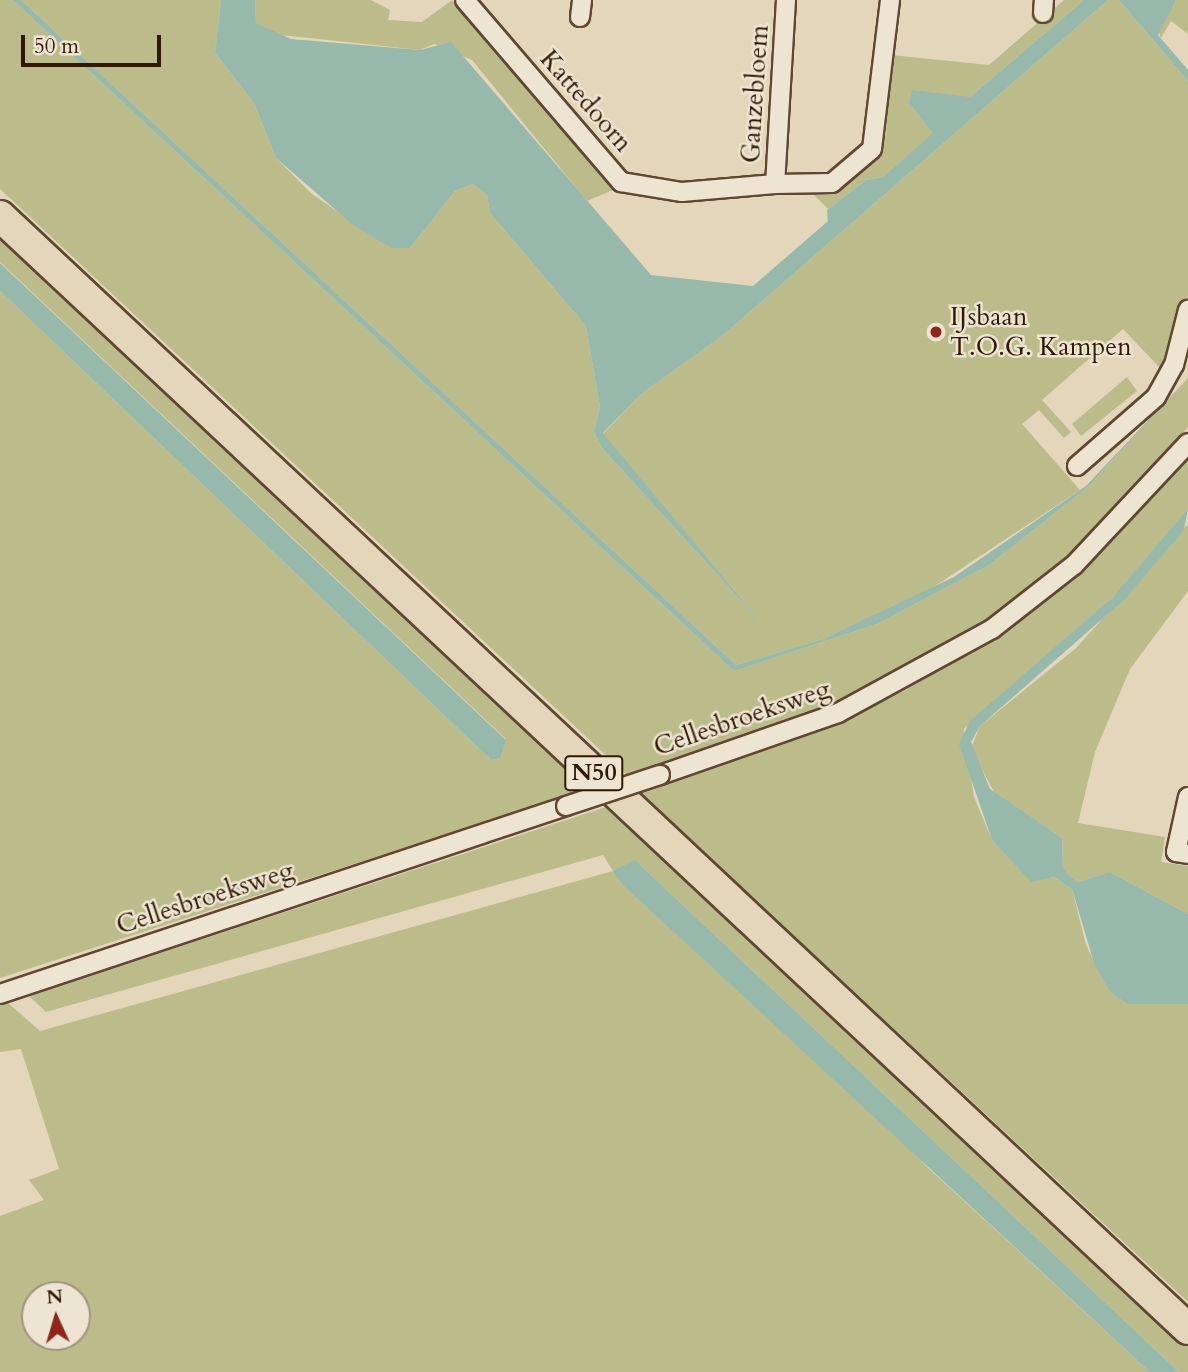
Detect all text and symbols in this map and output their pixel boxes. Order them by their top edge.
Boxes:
scale bar [24,21,164,65]
street label: Ganzebloem [735,24,775,164]
text: 50 m [34,32,79,61]
street label: Kattedoorn [533,44,639,158]
place label: IJsbaan T.O.G. Kampen [950,301,1132,362]
marker: IJsbaan T.O.G. Kampen [928,324,944,340]
street label: Cellesbroeksweg [650,673,834,763]
road number: N50 [564,752,624,794]
street label: Cellesbroeksweg [112,855,298,941]
north arrow [21,1281,91,1351]
text: N [46,1284,64,1311]

